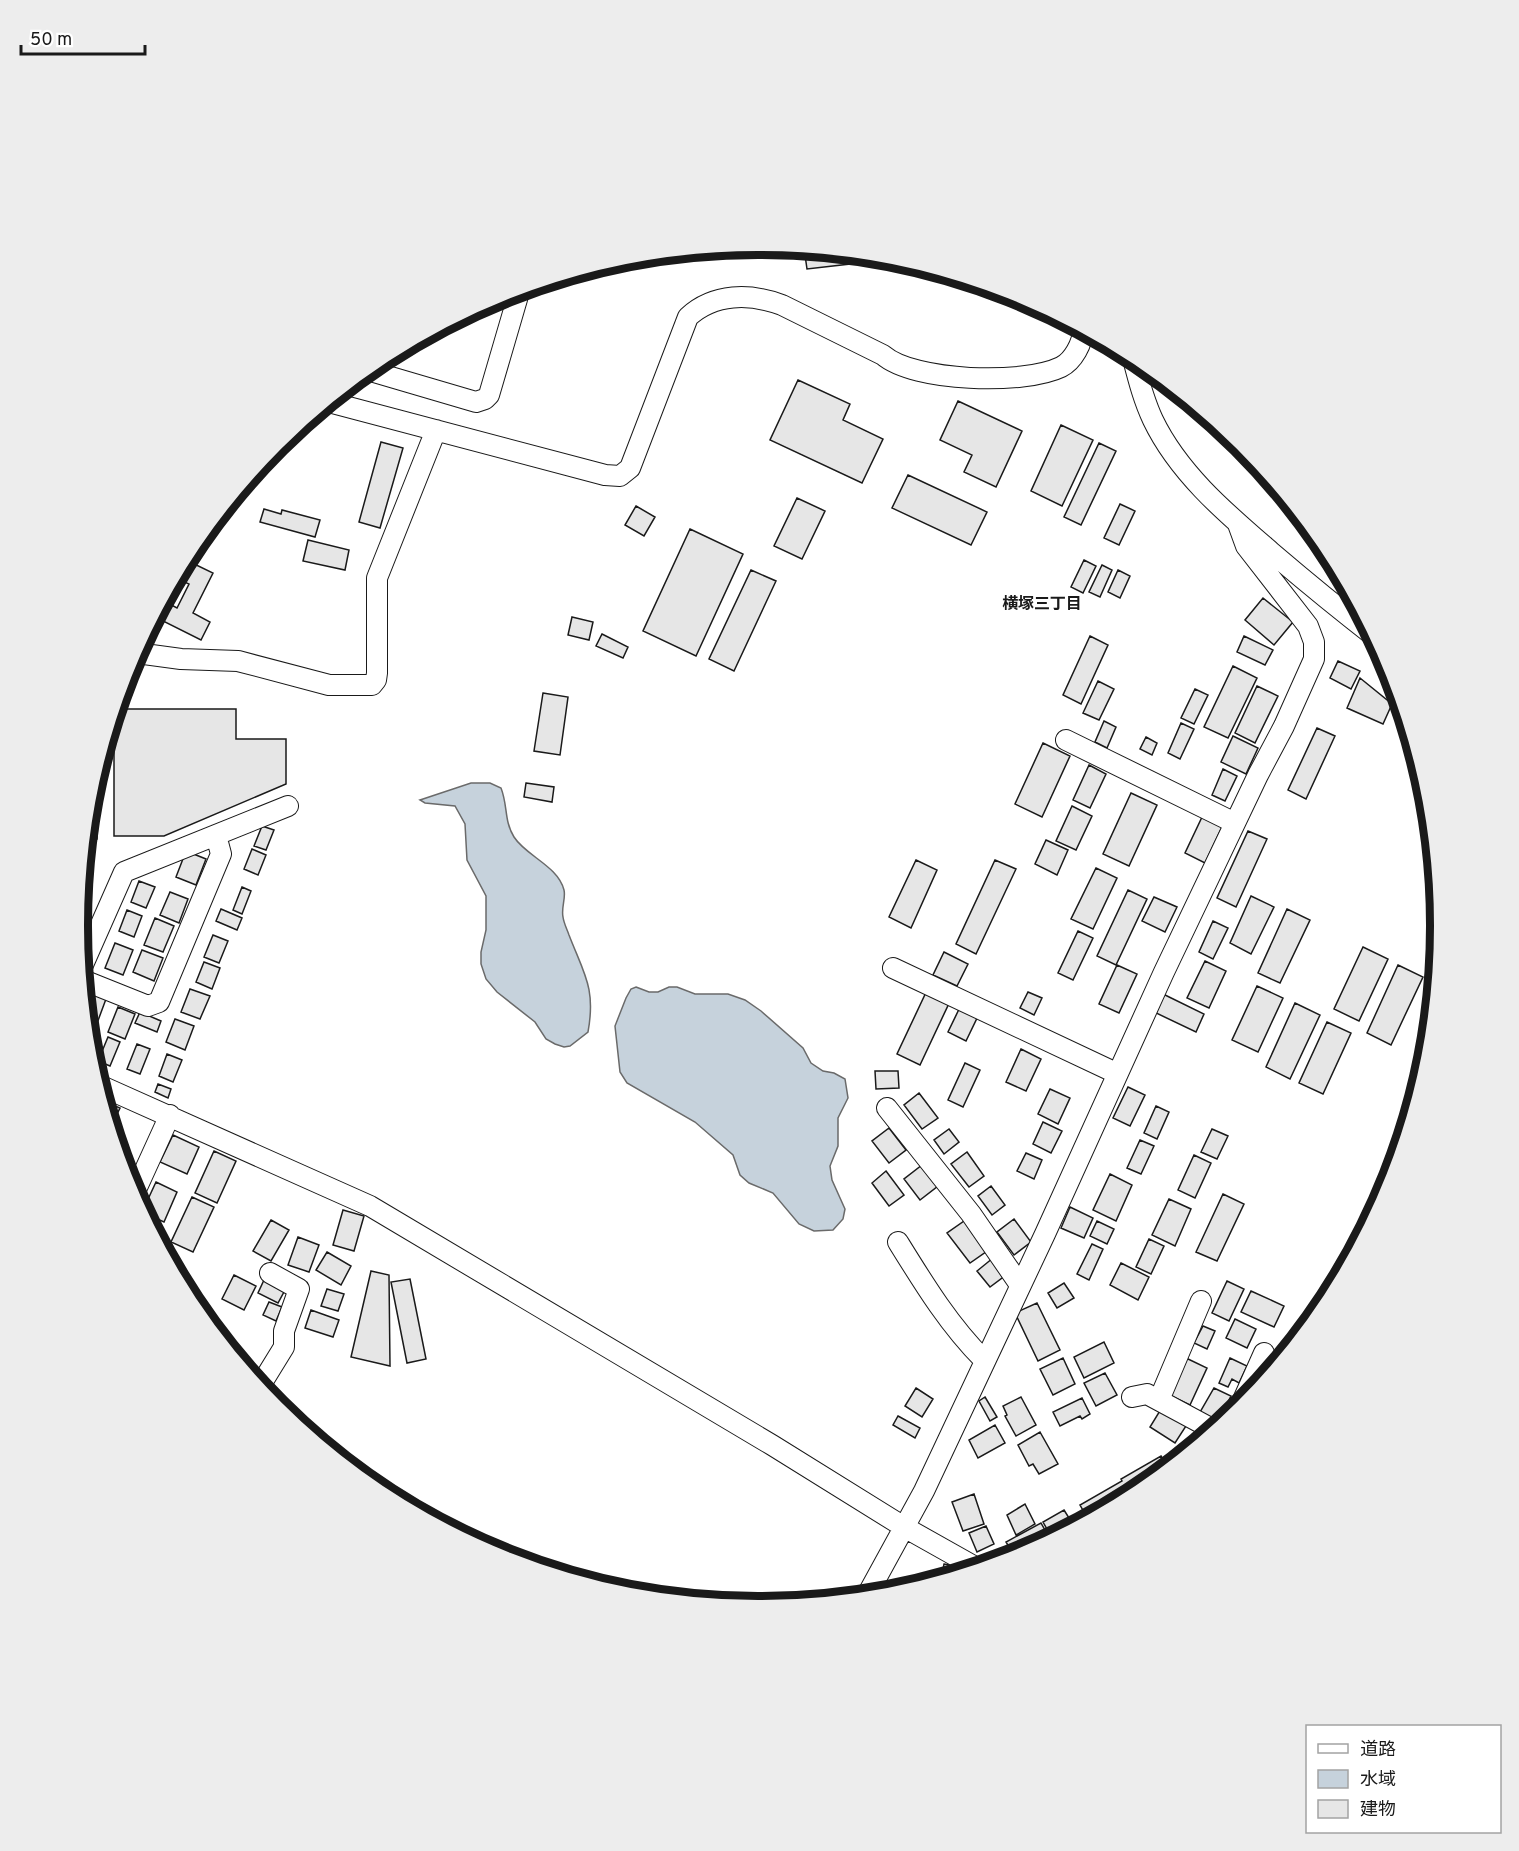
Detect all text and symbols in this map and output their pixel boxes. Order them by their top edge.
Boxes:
scale bar [21,18,146,56]
text: 50 m [30,29,72,52]
district label: 横塚三丁目 [1002,594,1082,615]
legend [1306,1725,1501,1833]
text: 道路 [1360,1739,1396,1762]
text: 水域 [1360,1769,1396,1792]
text: 建物 [1360,1799,1396,1822]

